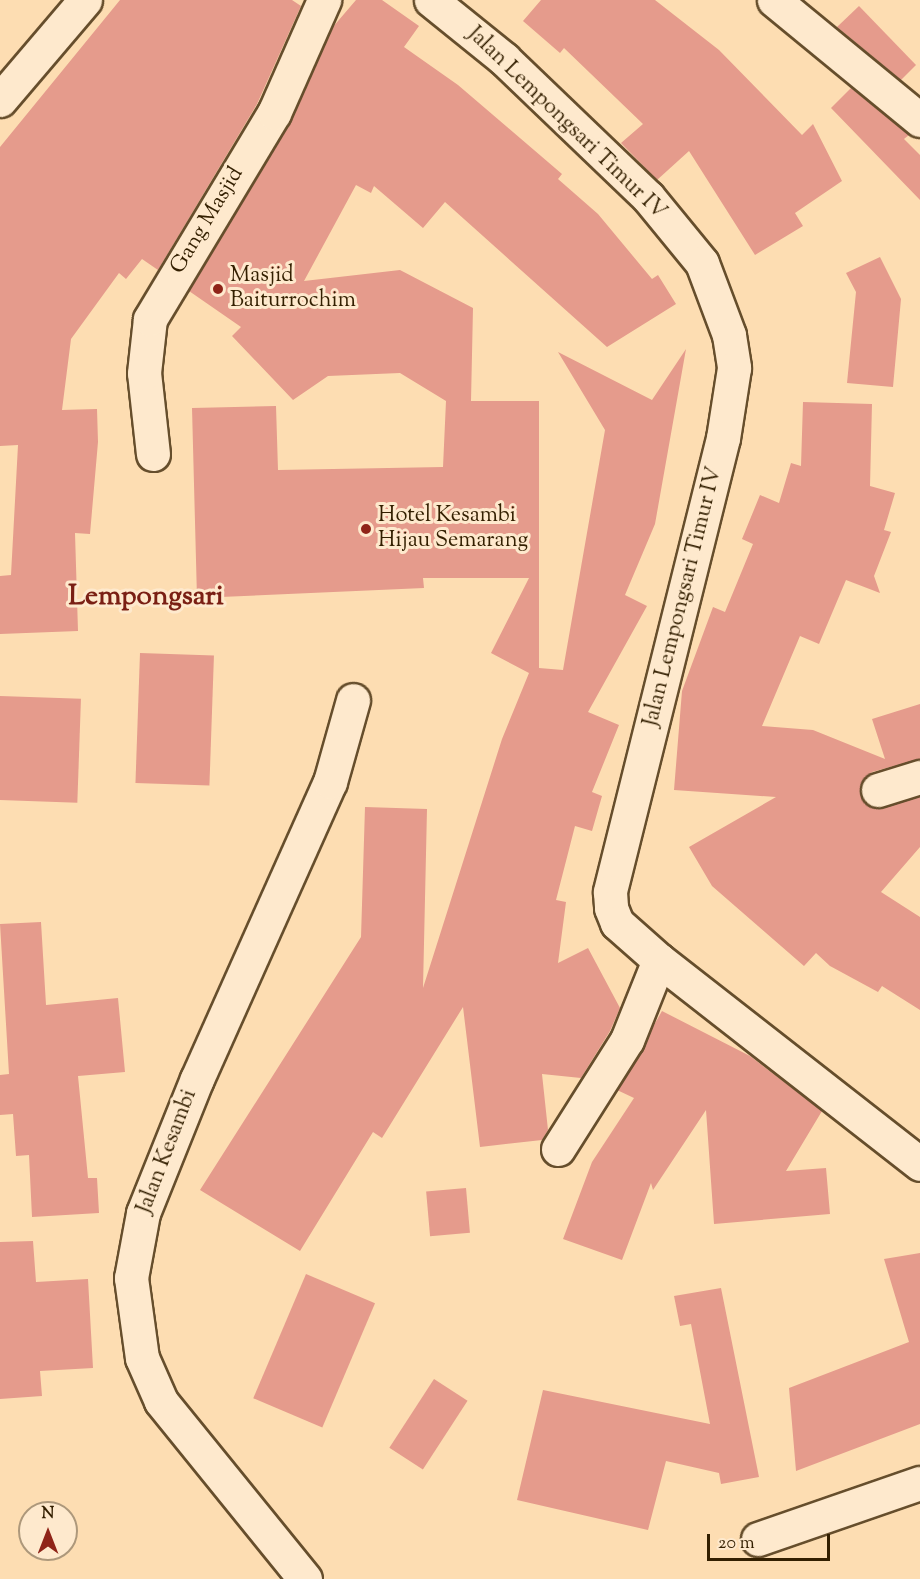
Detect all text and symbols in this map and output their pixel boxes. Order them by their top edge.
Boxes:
street label: Jalan Lempongsari Timur IV [461,22,671,226]
street label: Gang Masjid [166,163,250,279]
place label: Masjid Baiturrochim [230,263,356,314]
marker: Masjid Baiturrochim [211,282,225,296]
street label: Jalan Lempongsari Timur IV [639,464,729,730]
place label: Hotel Kesambi Hijau Semarang [378,503,528,554]
marker: Hotel Kesambi Hijau Semarang [359,522,373,536]
district label: Lempongsari [68,580,224,614]
street label: Jalan Kesambi [132,1086,204,1218]
north arrow [18,1501,78,1561]
text: N [42,1503,54,1526]
scale bar [710,1522,833,1560]
text: 20 m [718,1531,755,1557]

